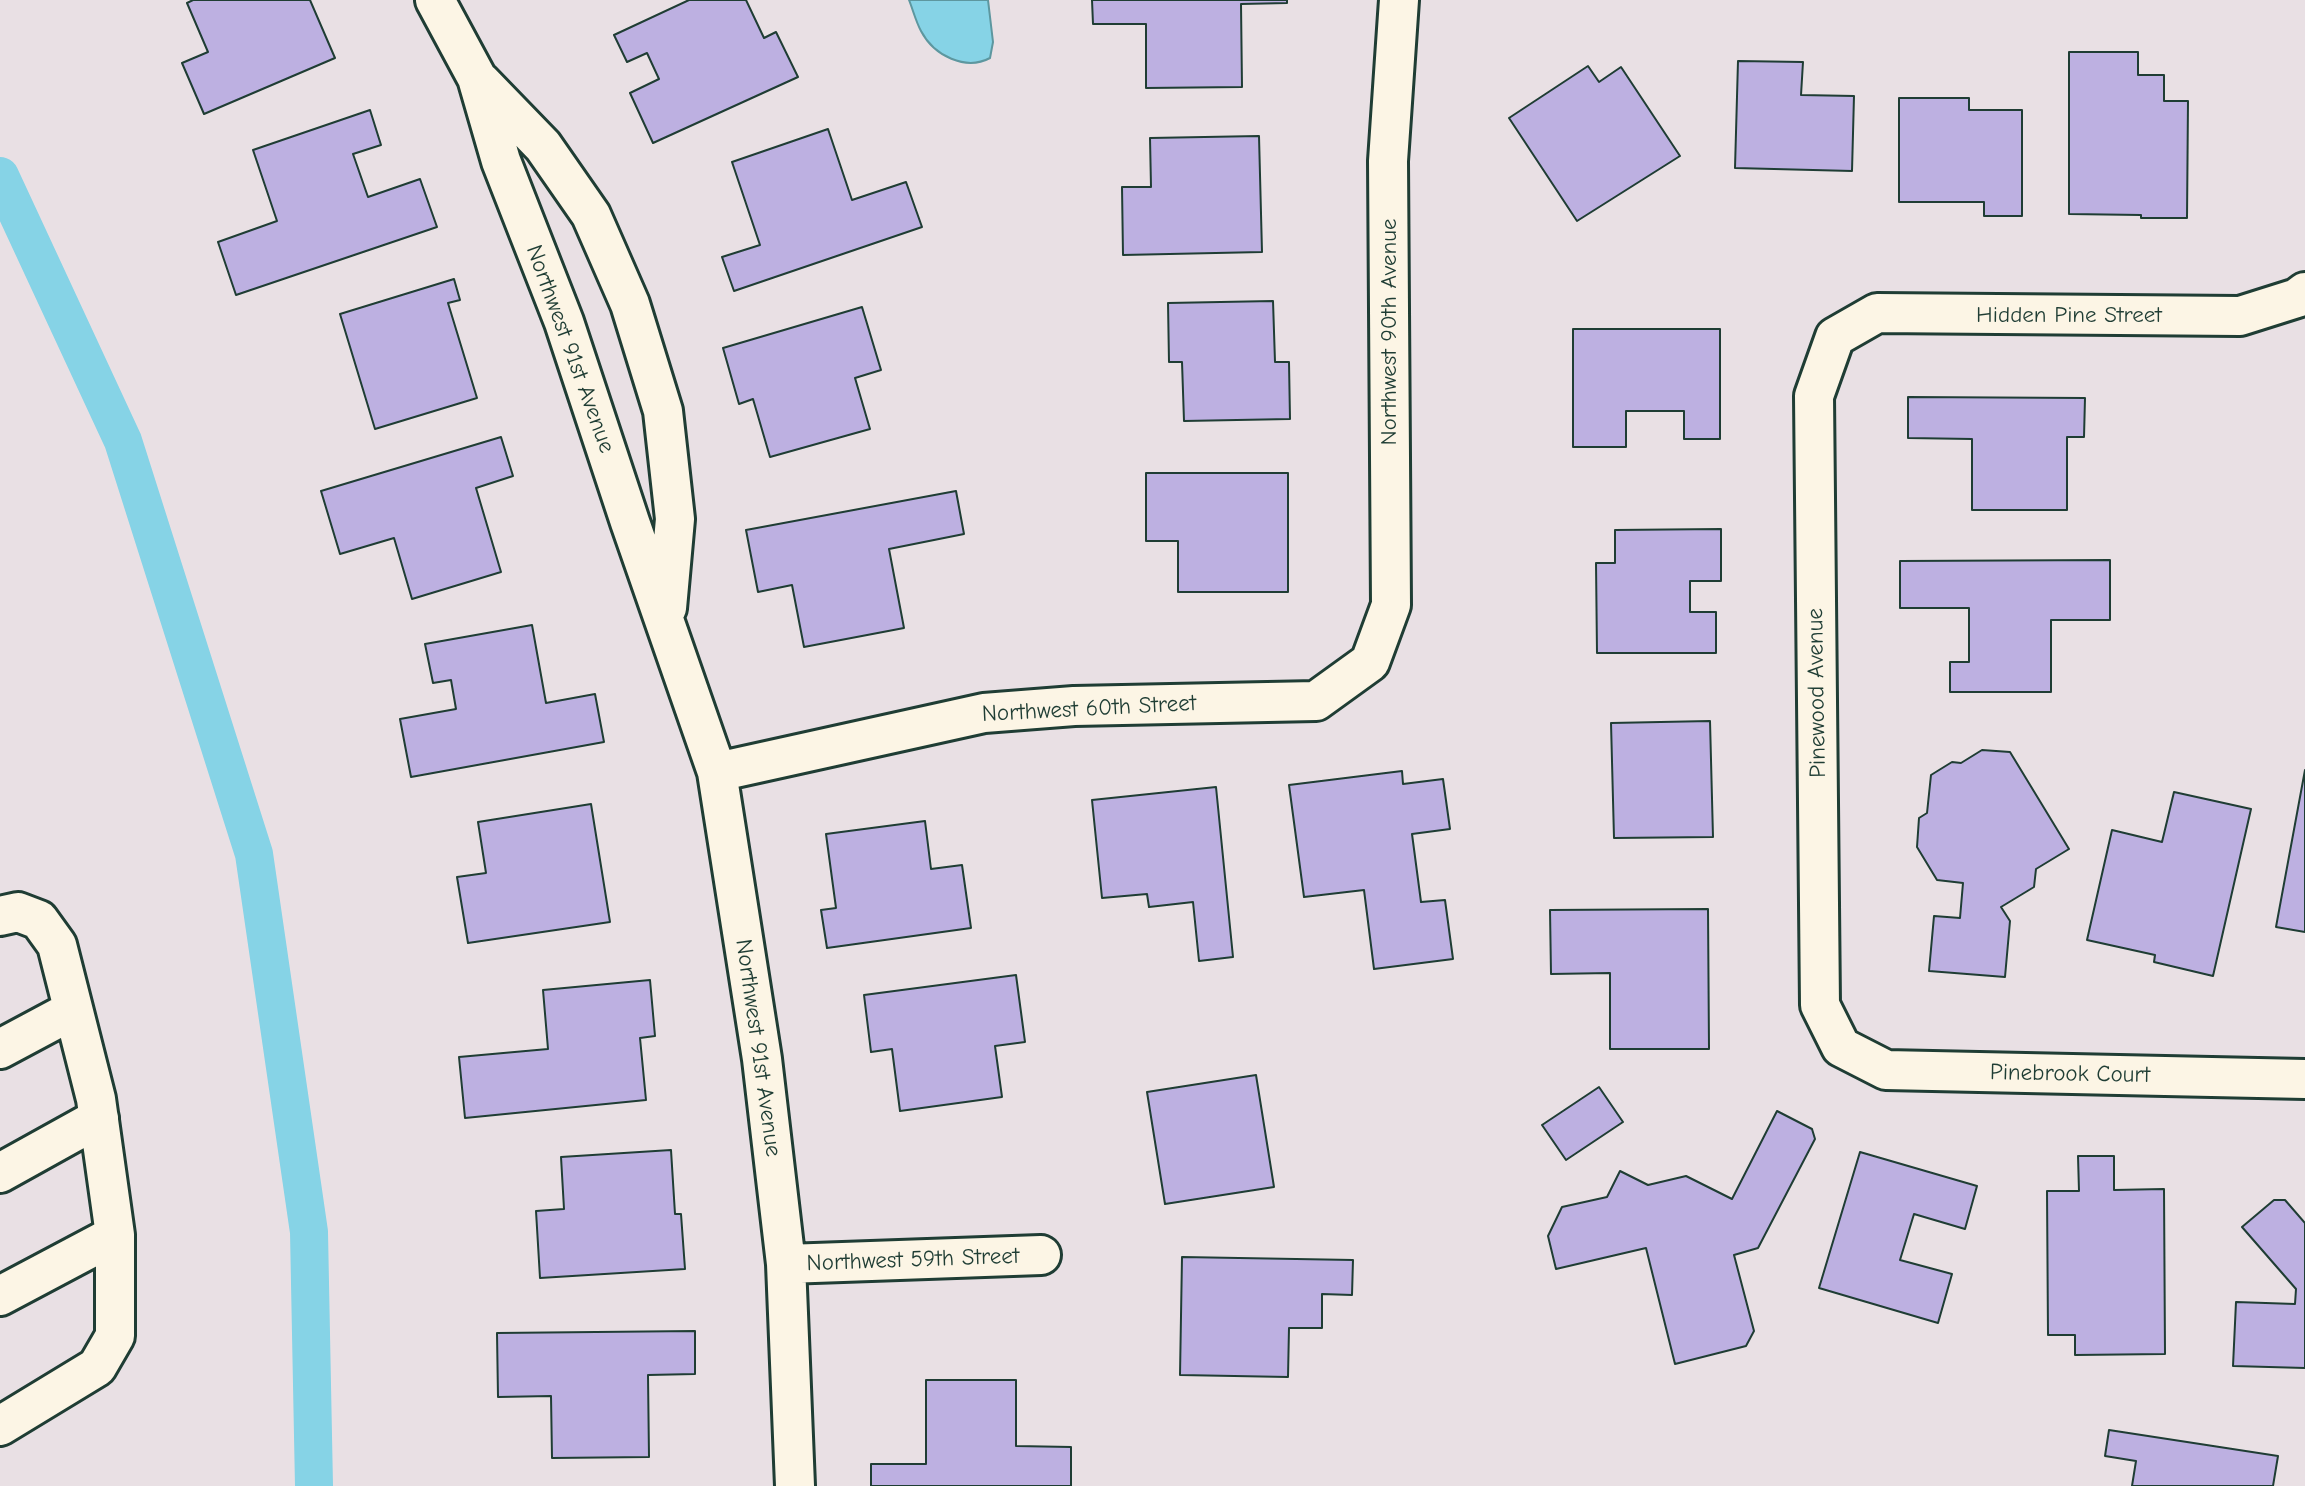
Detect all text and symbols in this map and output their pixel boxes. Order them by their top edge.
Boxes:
street label: Northwest 90th Avenue [1375,219,1403,445]
street label: Northwest 91st Avenue [520,241,620,457]
street label: Hidden Pine Street [1976,301,2162,329]
street label: Pinewood Avenue [1802,608,1832,778]
street label: Northwest 60th Street [981,690,1197,728]
street label: Northwest 91st Avenue [729,938,787,1158]
street label: Pinebrook Court [1990,1059,2150,1089]
street label: Northwest 59th Street [806,1242,1020,1278]

